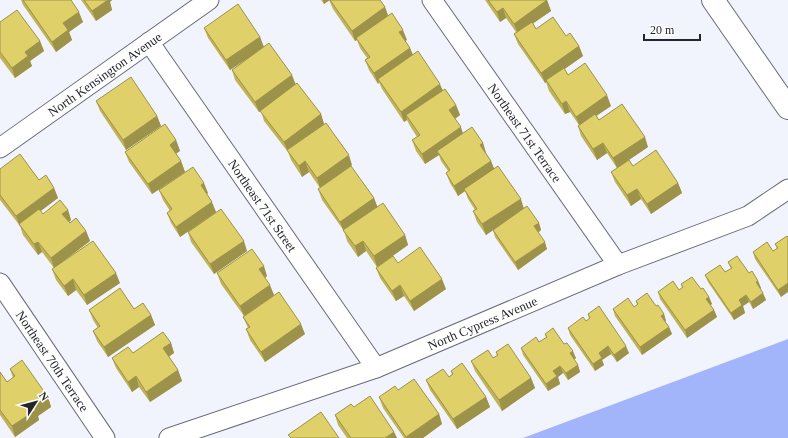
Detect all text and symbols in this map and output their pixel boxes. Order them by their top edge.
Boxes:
scale bar [644,16,700,42]
text: 20 m [650,23,675,37]
street label: North Kensington Avenue [45,29,165,120]
street label: Northeast 71st Terrace [485,81,565,185]
street label: Northeast 71st Street [225,157,300,255]
street label: North Cypress Avenue [425,293,540,353]
street label: Northeast 70th Terrace [12,307,92,415]
north arrow [16,382,56,422]

